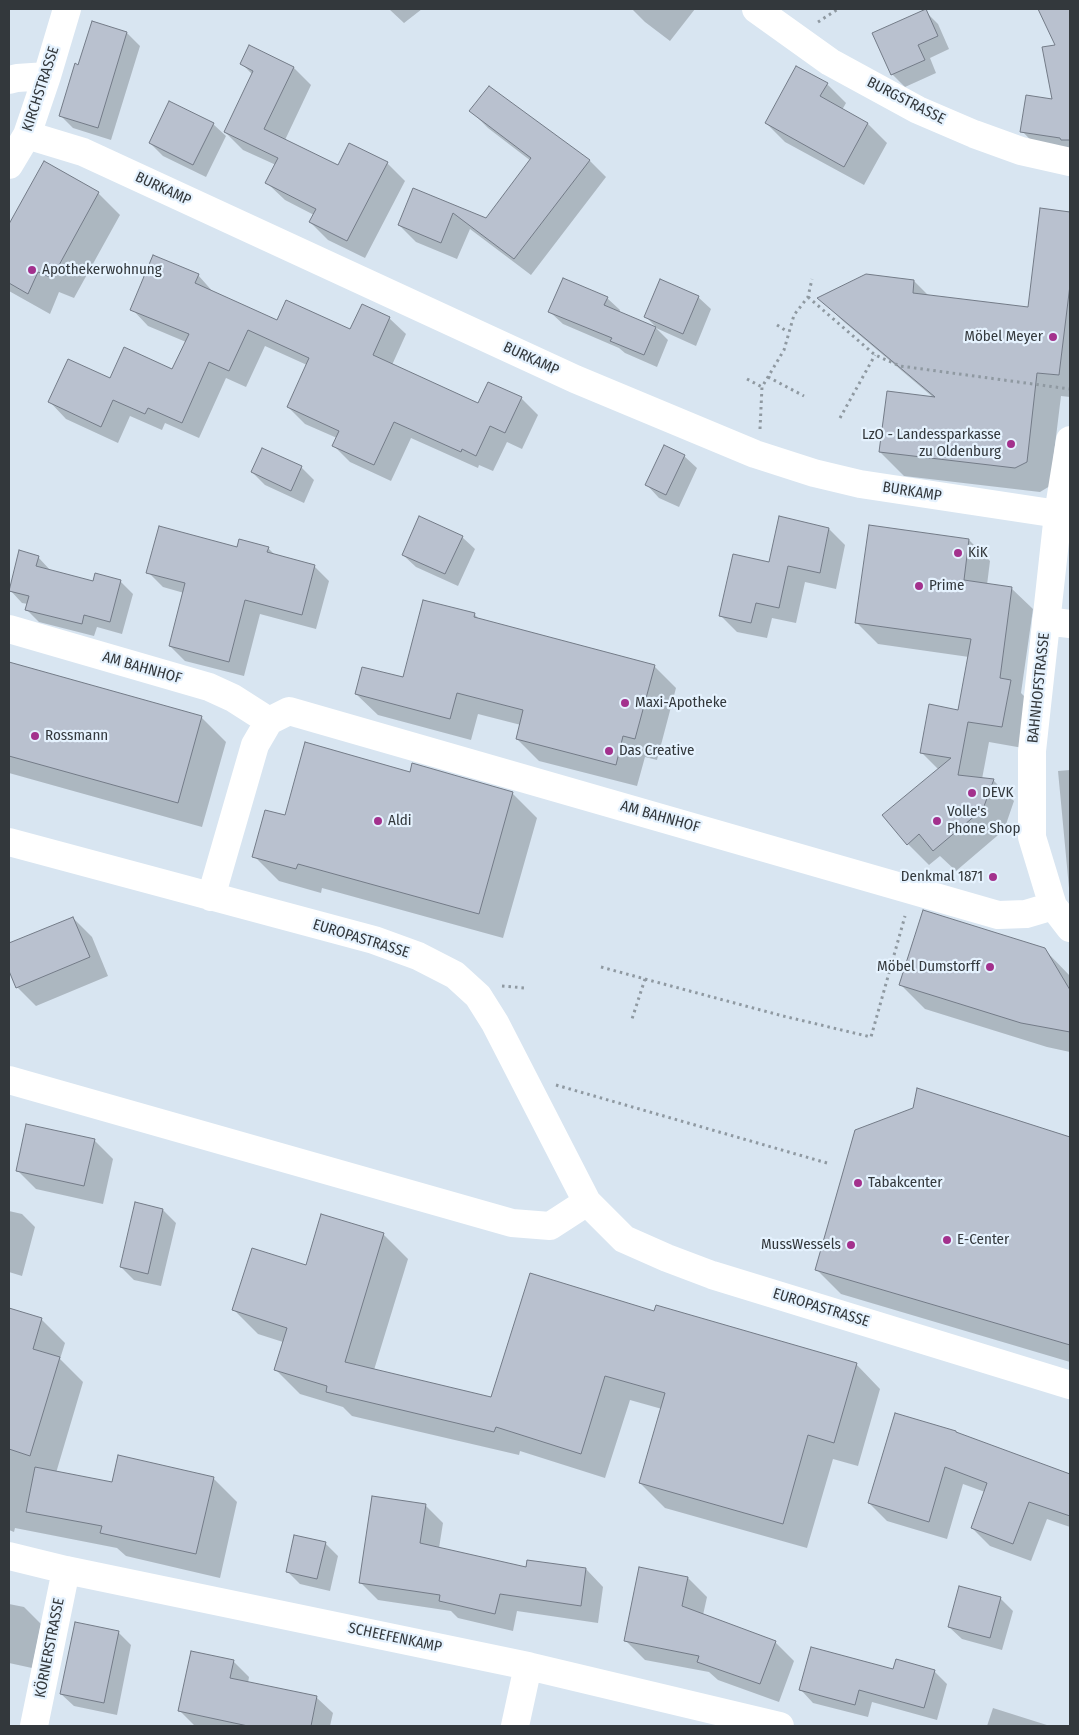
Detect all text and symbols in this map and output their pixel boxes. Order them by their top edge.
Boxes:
street label: KIRCHSTRASSE [19,44,63,134]
street label: BURGSTRASSE [864,74,948,128]
street label: BURKAMP [132,168,194,210]
place label: Apothekerwohnung [42,261,162,279]
marker: Apothekerwohnung [26,264,38,276]
place label: Möbel Meyer [964,328,1043,346]
marker: Möbel Meyer [1047,331,1059,343]
street label: BURKAMP [500,338,562,380]
place label: LzO - Landessparkasse zu Oldenburg [862,426,1001,461]
marker: LzO - Landessparkasse zu Oldenburg [1005,438,1017,450]
street label: BURKAMP [881,478,943,506]
place label: KiK [968,544,988,562]
marker: KiK [952,547,964,559]
place label: Prime [929,577,965,595]
marker: Prime [913,580,925,592]
street label: BAHNHOFSTRASSE [1024,632,1054,744]
street label: AM BAHNHOF [100,648,184,688]
place label: Maxi-Apotheke [635,694,727,712]
marker: Maxi-Apotheke [619,697,631,709]
place label: Rossmann [45,727,108,745]
marker: Rossmann [29,730,41,742]
place label: Das Creative [619,742,694,760]
marker: Das Creative [603,745,615,757]
place label: DEVK [982,784,1013,802]
marker: DEVK [966,787,978,799]
street label: AM BAHNHOF [618,797,702,837]
place label: Volle's Phone Shop [947,803,1020,838]
place label: Aldi [388,812,412,830]
marker: Aldi [372,815,384,827]
marker: Volle's Phone Shop [931,815,943,827]
place label: Denkmal 1871 [901,868,983,886]
marker: Denkmal 1871 [987,871,999,883]
street label: EUROPASTRASSE [311,916,411,962]
place label: Möbel Dumstorff [877,958,980,976]
marker: Möbel Dumstorff [984,961,996,973]
place label: Tabakcenter [868,1174,942,1192]
marker: Tabakcenter [852,1177,864,1189]
place label: E-Center [957,1231,1009,1249]
marker: E-Center [941,1234,953,1246]
place label: MussWessels [761,1236,841,1254]
marker: MussWessels [845,1239,857,1251]
street label: EUROPASTRASSE [771,1285,871,1331]
street label: KÖRNERSTRASSE [31,1597,69,1699]
street label: SCHEEFENKAMP [347,1619,443,1657]

